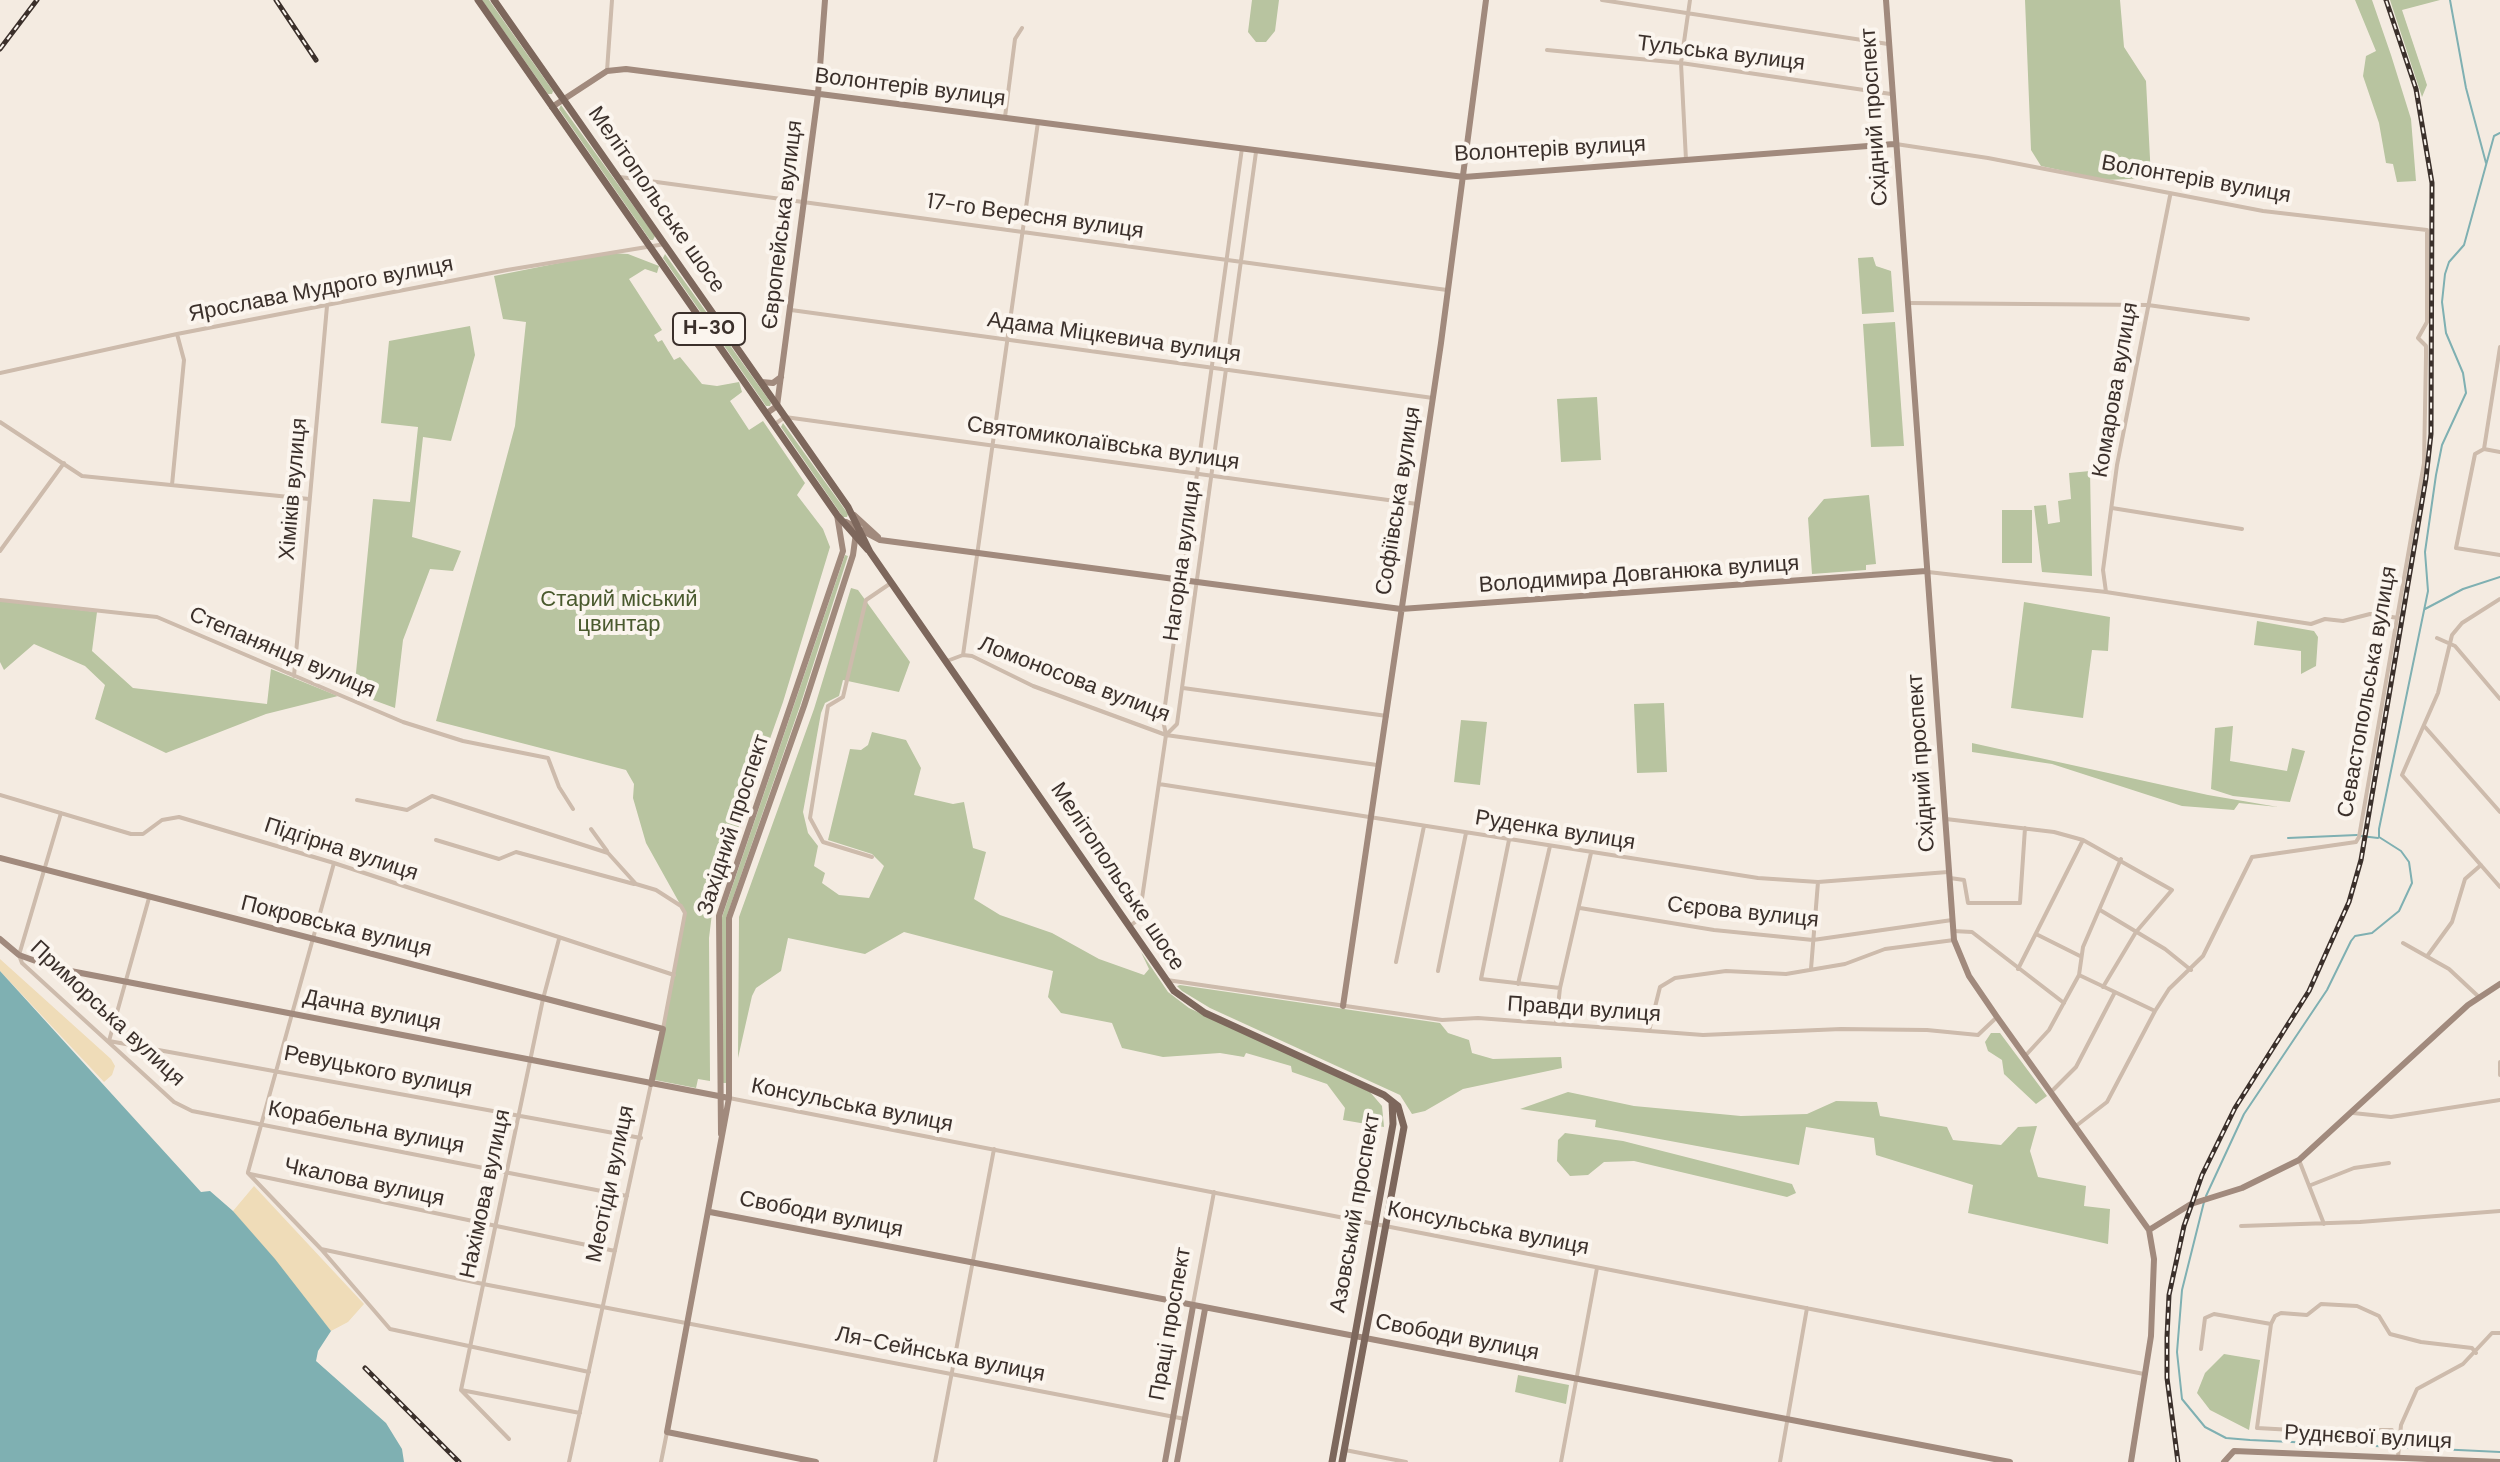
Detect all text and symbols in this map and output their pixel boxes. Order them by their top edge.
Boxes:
street label: Східний проспект [1856,27,1894,207]
street label: Тульська вулиця [1636,31,1806,77]
street label: Волонтерів вулиця [813,63,1007,113]
street label: Мелітопольське шосе [582,102,730,298]
street label: Європейська вулиця [757,119,809,331]
street label: Волонтерів вулиця [1453,132,1647,168]
street label: Волонтерів вулиця [2099,150,2293,210]
street label: 17-го Вересня вулиця [925,189,1145,245]
street label: Ярослава Мудрого вулиця [186,251,456,329]
street label: Комарова вулиця [2088,300,2144,480]
street label: Адама Міцкевича вулиця [986,307,1242,369]
road number: Н-30 [673,313,745,345]
street label: Софіївська вулиця [1371,405,1427,597]
street label: Святомиколаївська вулиця [965,412,1241,476]
street label: Хіміків вулиця [275,417,313,561]
street label: Нагорна вулиця [1159,479,1207,643]
street label: Володимира Довганюка вулиця [1478,551,1800,599]
street label: Севастопольська вулиця [2333,564,2403,820]
park label: Старий міський цвинтар [540,587,698,638]
street label: Степанянця вулиця [185,602,379,704]
street label: Ломоносова вулиця [975,631,1173,729]
street label: Східний проспект [1903,673,1941,853]
street label: Західний проспект [692,731,776,919]
street label: Мелітопольське шосе [1044,778,1190,976]
street label: Руденка вулиця [1473,805,1637,857]
street label: Підгірна вулиця [261,813,421,887]
street label: Покровська вулиця [238,891,434,963]
street label: Сєрова вулиця [1666,892,1820,934]
street label: Приморська вулиця [24,935,190,1093]
street label: Дачна вулиця [301,985,443,1037]
street label: Правди вулиця [1506,991,1662,1029]
street label: Ревуцького вулиця [282,1041,474,1103]
street label: Консульська вулиця [749,1073,955,1139]
street label: Корабельна вулиця [266,1096,466,1160]
street label: Меотіди вулиця [581,1103,641,1265]
street label: Нахімова вулиця [455,1107,517,1281]
street label: Азовський проспект [1325,1111,1387,1315]
street label: Чкалова вулиця [281,1153,447,1213]
street label: Свободи вулиця [737,1186,905,1244]
street label: Консульська вулиця [1385,1196,1591,1262]
street label: Праці проспект [1145,1245,1197,1403]
street label: Свободи вулиця [1373,1309,1541,1367]
street label: Ля-Сейнська вулиця [833,1322,1047,1388]
street label: Руднєвої вулиця [2283,1420,2453,1456]

